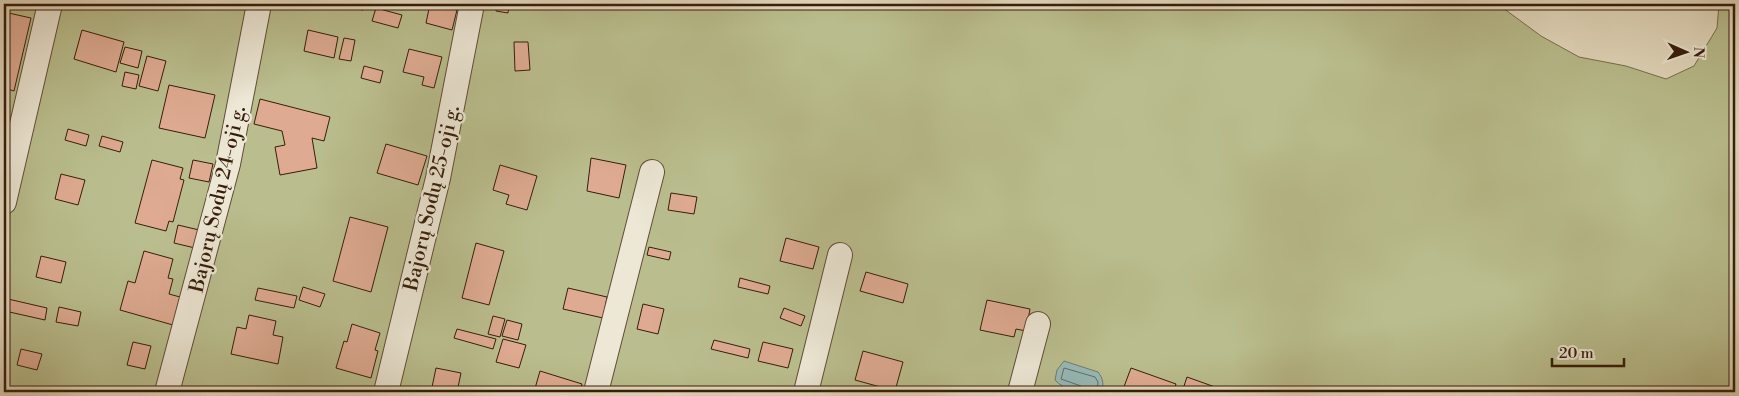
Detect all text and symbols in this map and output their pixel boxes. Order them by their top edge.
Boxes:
north arrow [1662,28,1712,78]
text: N [1689,47,1707,58]
street label: Bajorų Sodų 25-oji g. [399,103,466,295]
street label: Bajorų Sodų 24-oji g. [185,104,252,296]
scale bar [1552,336,1624,368]
text: 20 m [1559,344,1594,363]

